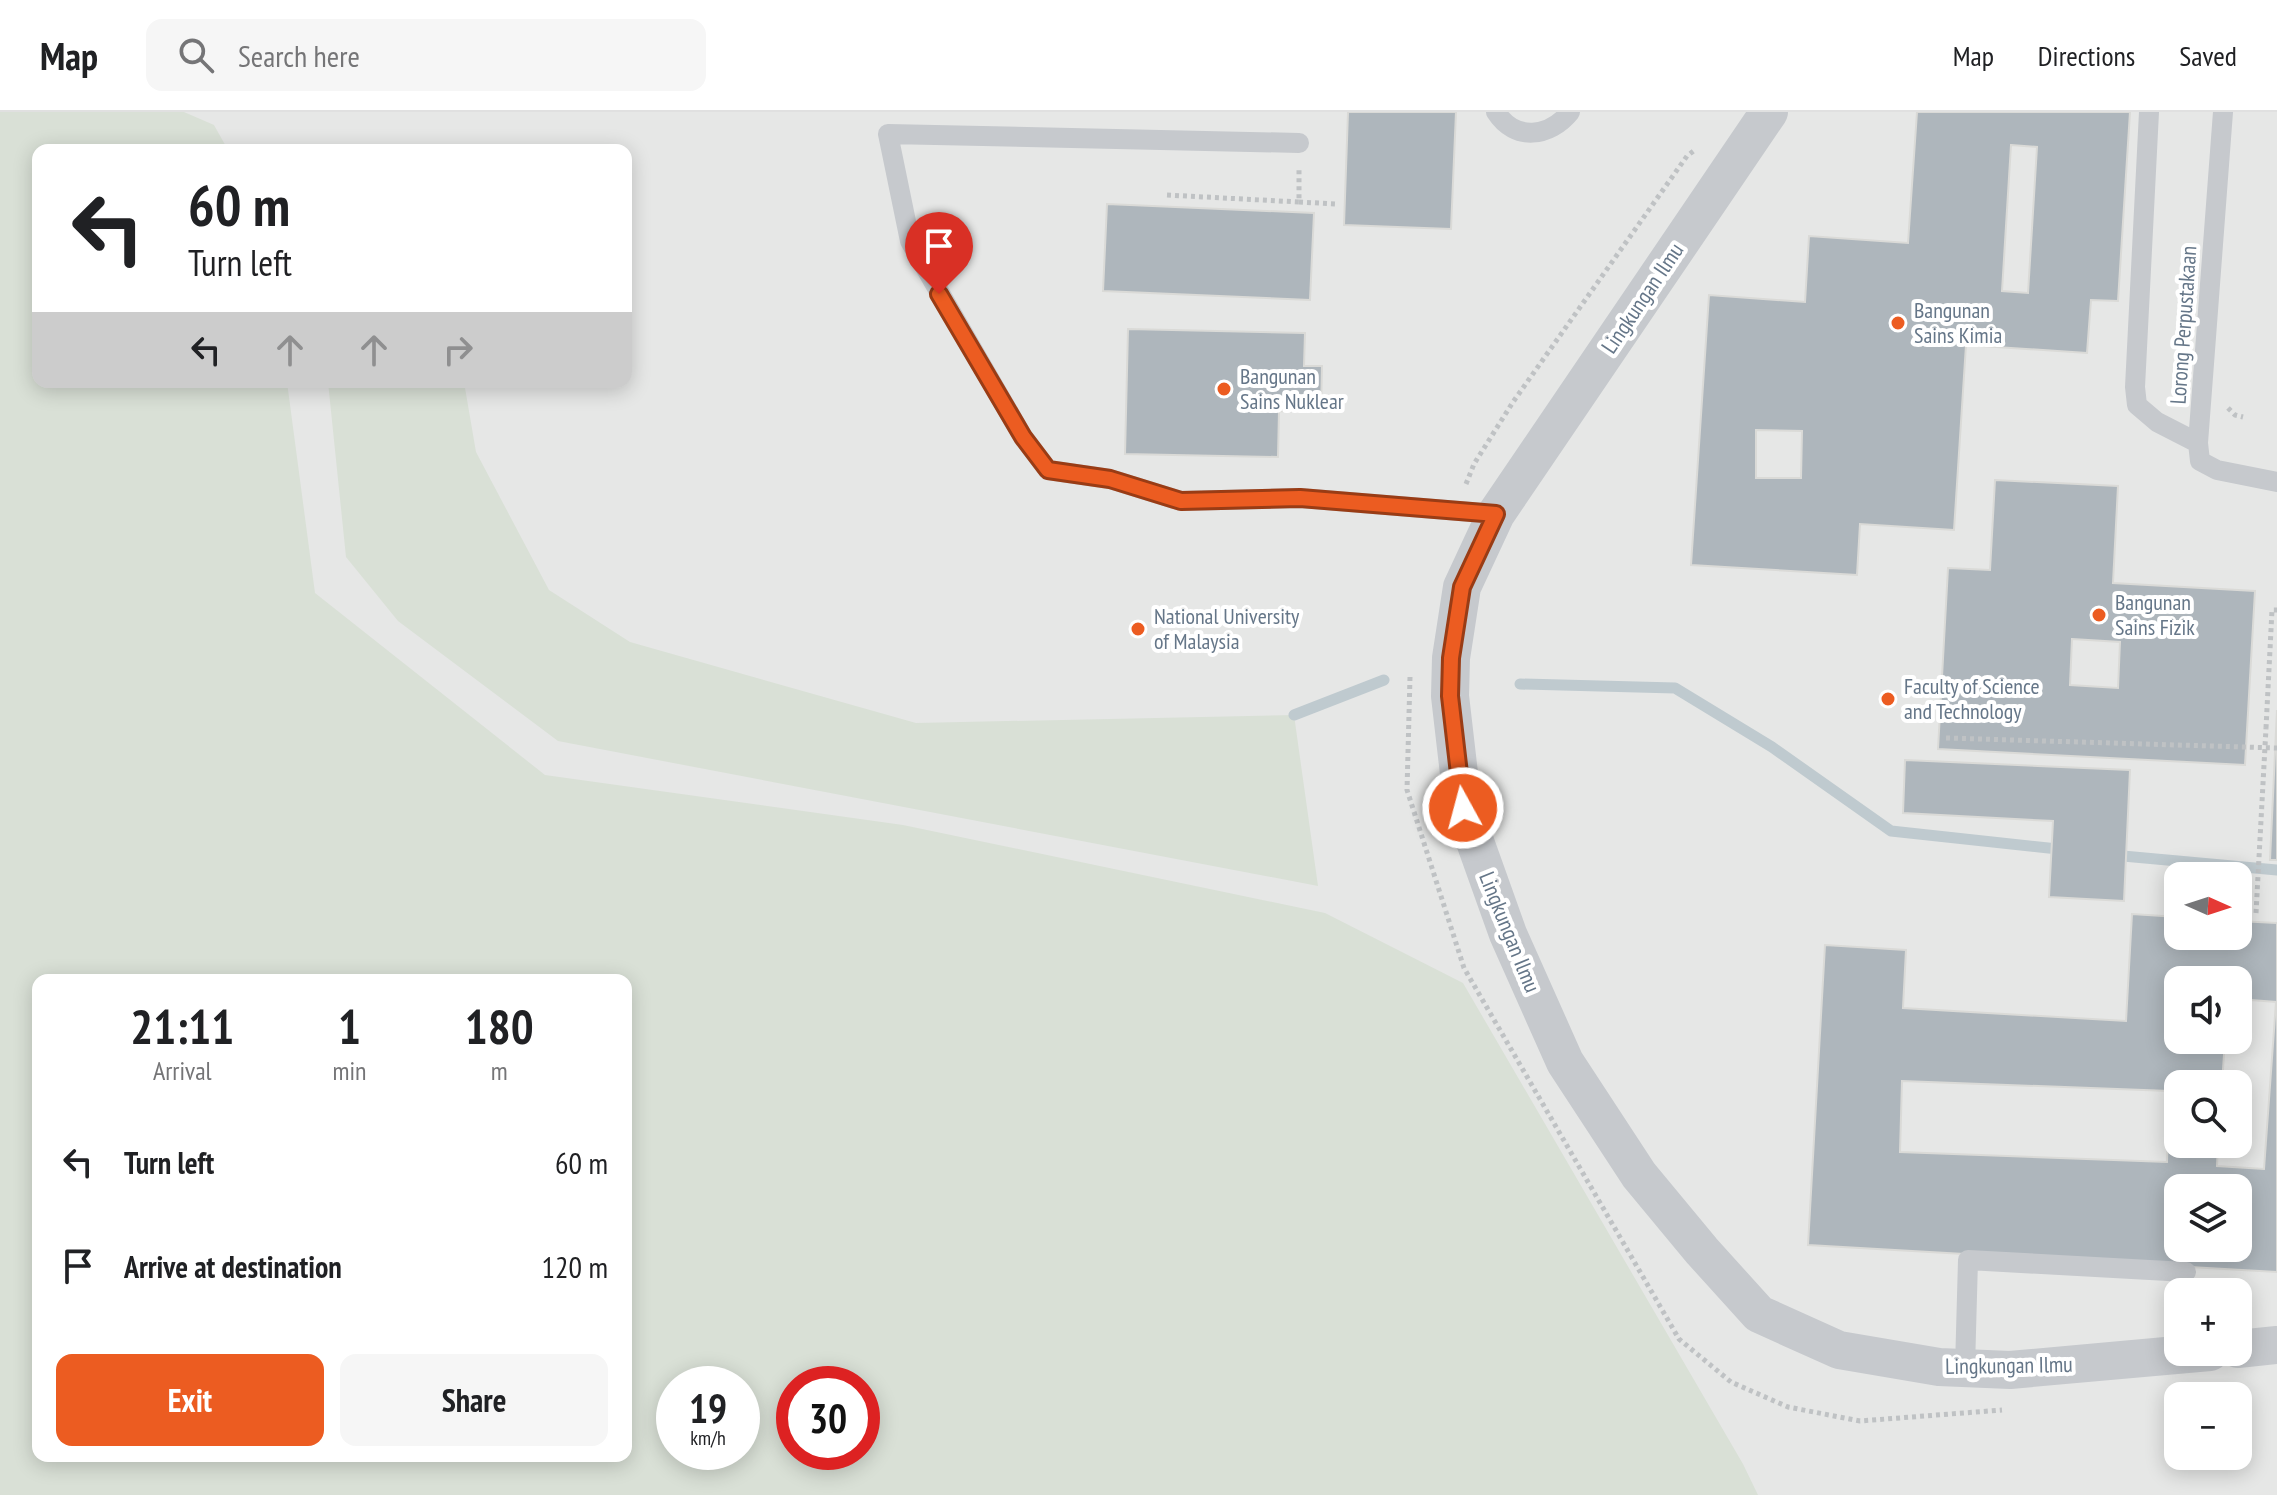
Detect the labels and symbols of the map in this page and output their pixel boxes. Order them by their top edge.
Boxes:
pin [905,212,973,294]
street label: Lingkungan Ilmu [1595,237,1689,359]
street label: Lorong Perpustakaan [2164,245,2202,405]
place label: Bangunan Sains Kimia [1914,296,2002,349]
marker: Bangunan Sains Kimia [1889,314,1907,332]
place label: Bangunan Sains Nuklear [1240,362,1344,415]
marker: Bangunan Sains Nuklear [1215,380,1233,398]
place label: Bangunan Sains Fizik [2115,588,2195,641]
place label: National University of Malaysia [1154,602,1300,655]
marker: Bangunan Sains Fizik [2090,606,2108,624]
marker: National University of Malaysia [1129,620,1147,638]
place label: Faculty of Science and Technology [1904,672,2040,725]
marker: Faculty of Science and Technology [1879,690,1897,708]
position arrow [1421,766,1505,850]
north arrow [2164,862,2252,950]
street label: Lingkungan Ilmu [1473,868,1547,996]
street label: Lingkungan Ilmu [1945,1350,2073,1380]
speed limit sign: 30 [776,1366,880,1470]

